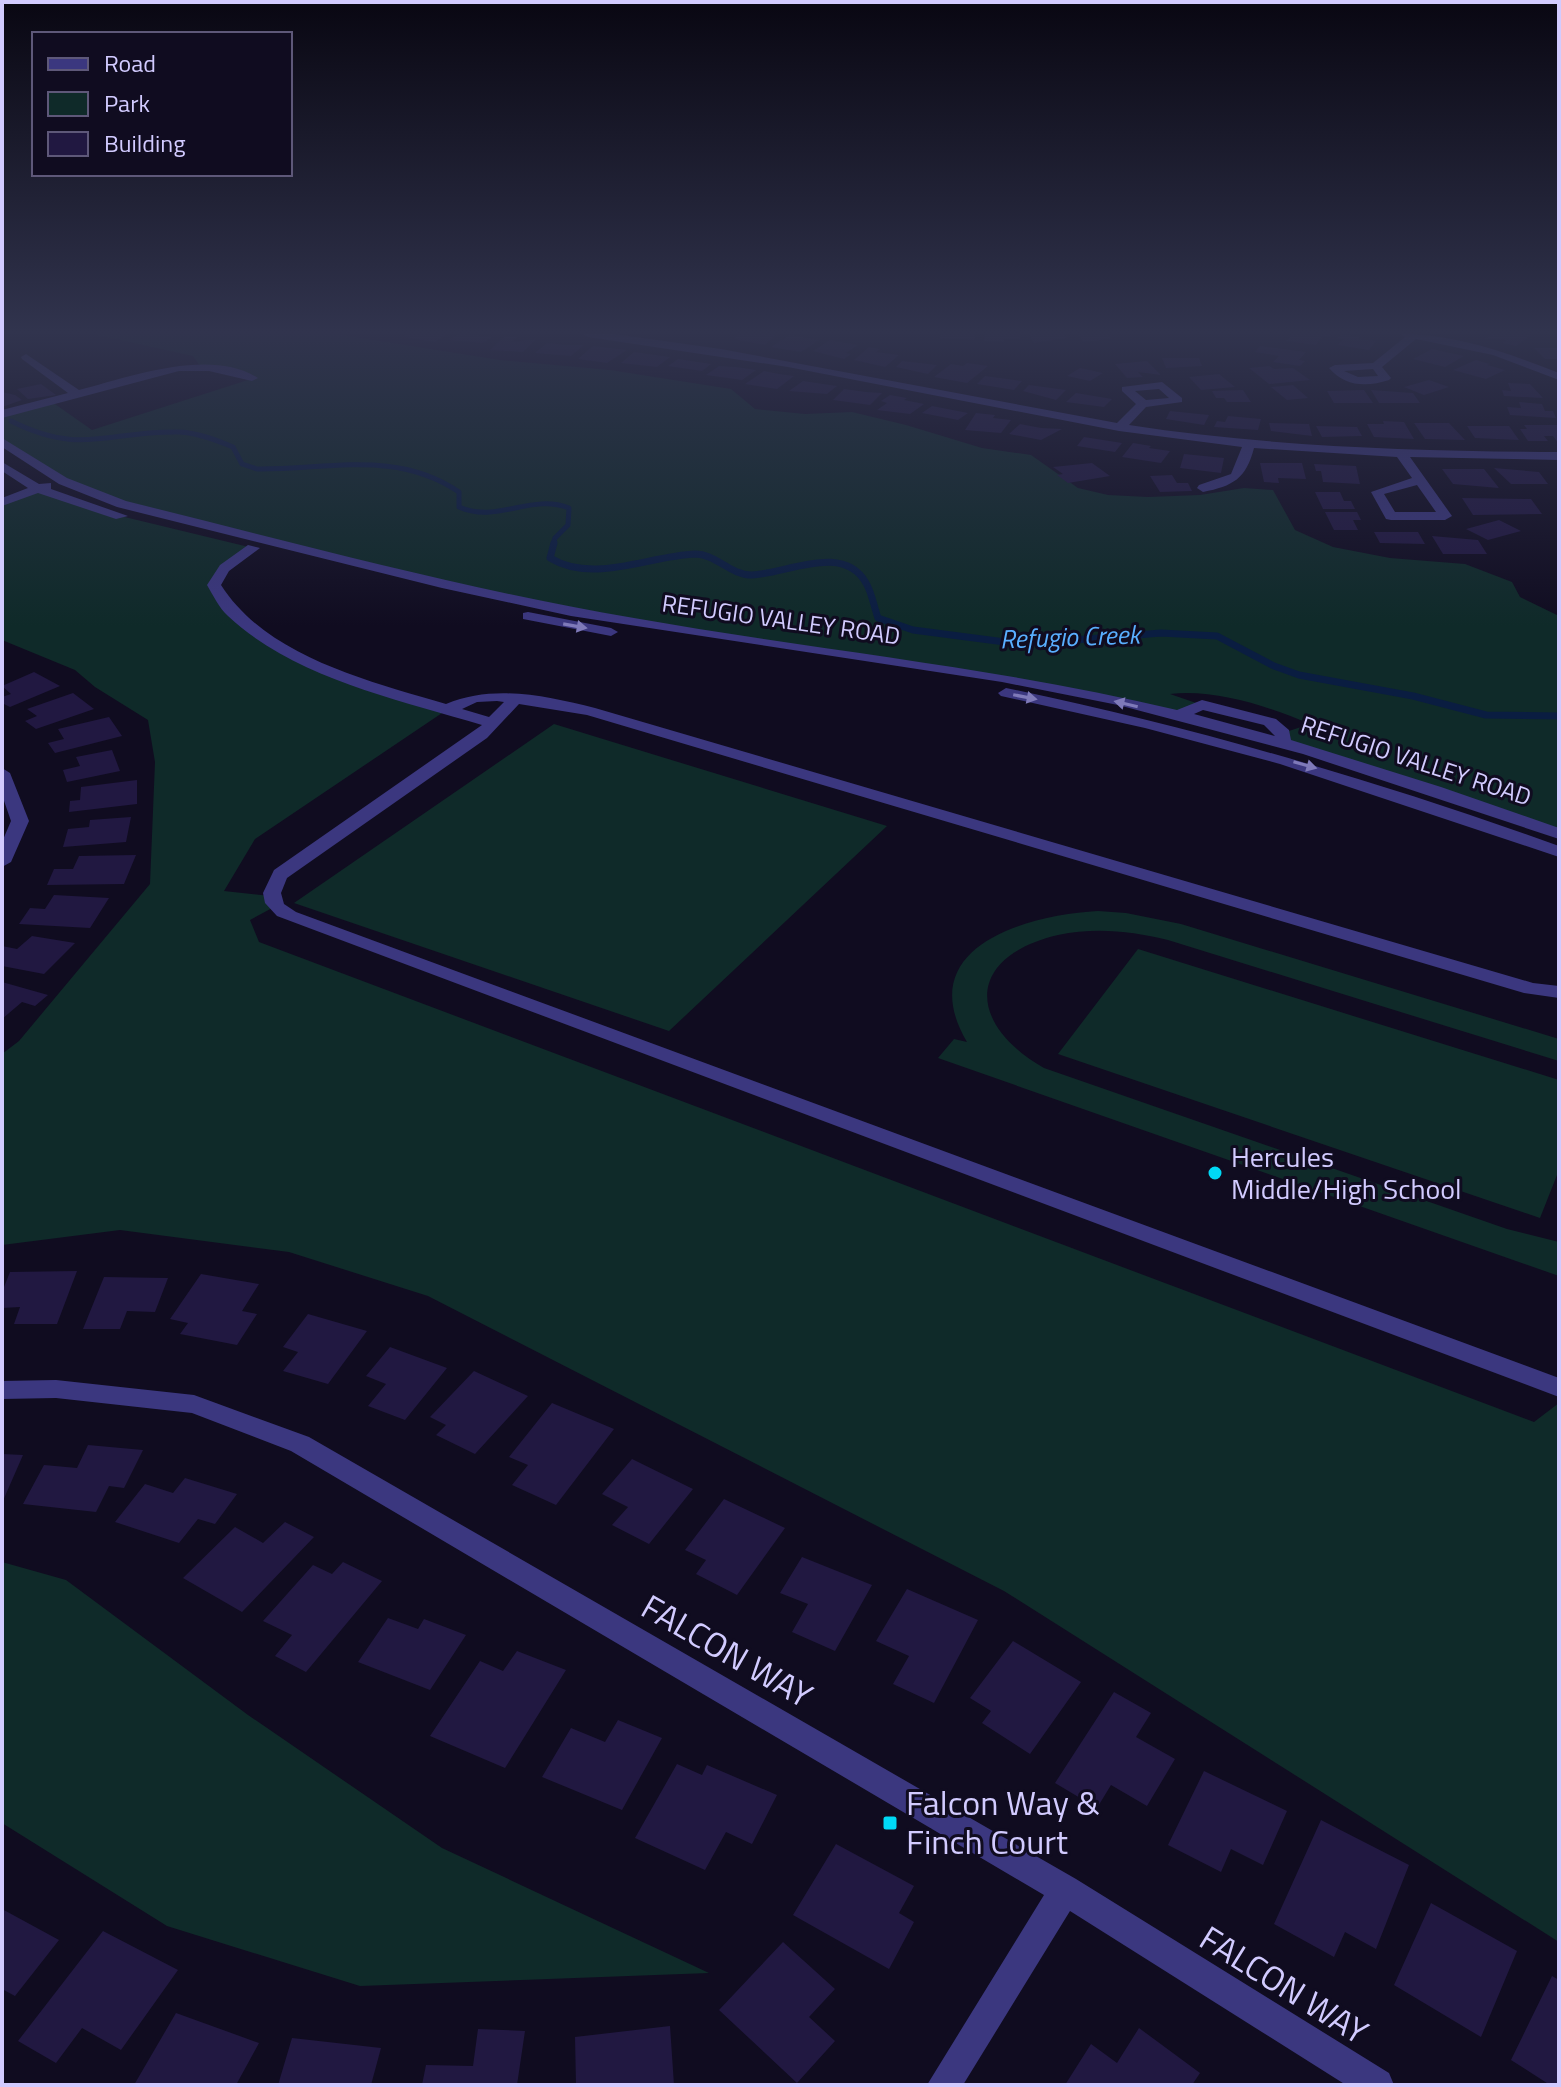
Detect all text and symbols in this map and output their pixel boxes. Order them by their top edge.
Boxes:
legend [32,32,292,176]
text: Road [104,45,156,81]
text: Park [104,85,150,121]
text: Building [104,125,186,161]
street label: REFUGIO VALLEY ROAD [660,584,903,654]
water label: Refugio Creek [999,614,1144,658]
one-way arrow [562,620,587,632]
one-way arrow [1013,691,1038,703]
one-way arrow [1113,697,1138,710]
street label: REFUGIO VALLEY ROAD [1297,706,1536,814]
one-way arrow [1293,759,1317,772]
place label: Hercules Middle/High School [1231,1135,1462,1210]
marker: Hercules Middle/High School [1206,1164,1224,1182]
street label: FALCON WAY [632,1580,823,1720]
place label: Falcon Way & Finch Court [906,1776,1100,1867]
marker: Falcon Way & Finch Court [881,1814,899,1832]
street label: FALCON WAY [1190,1912,1379,2057]

